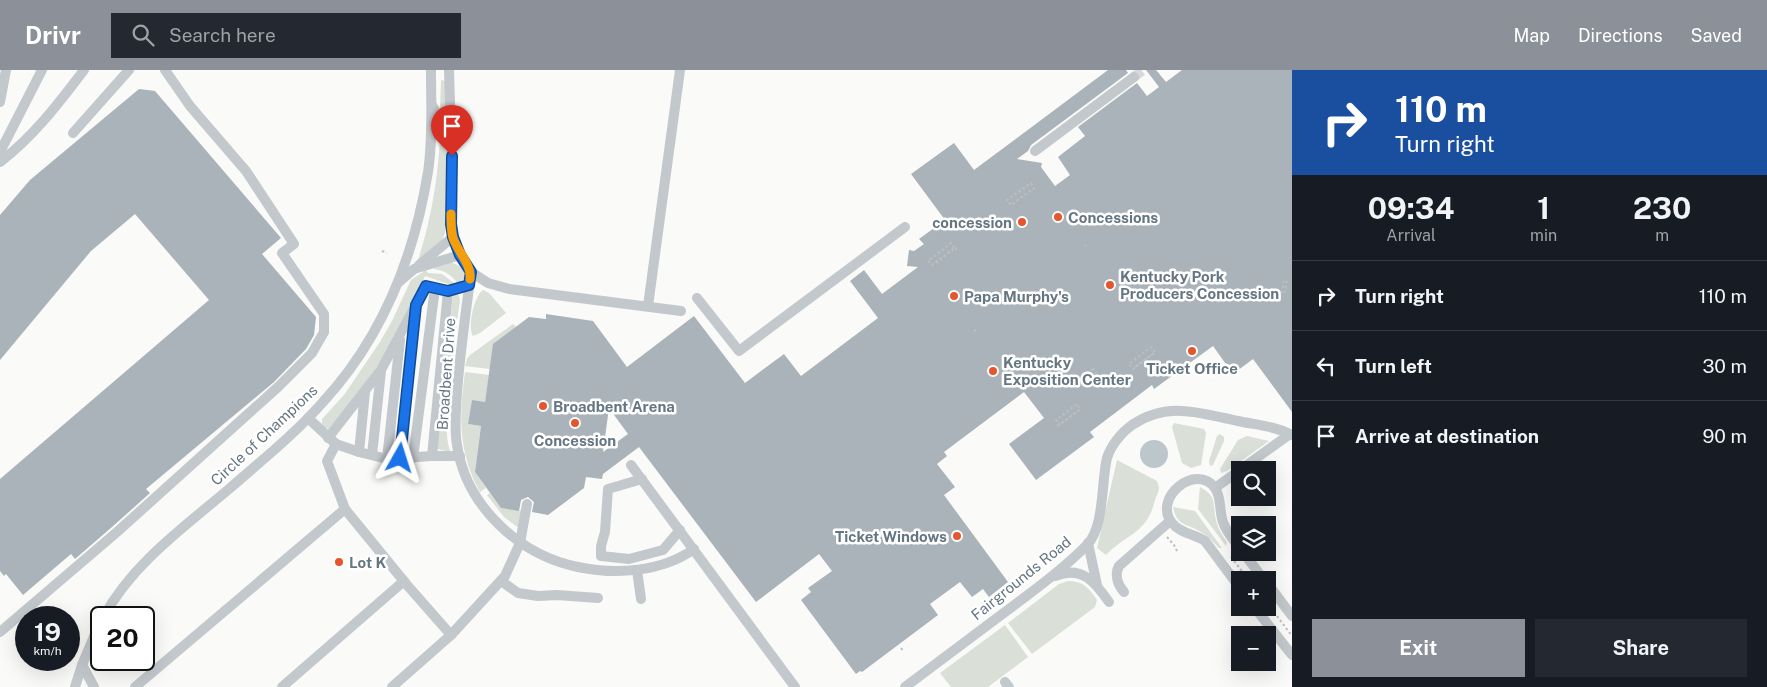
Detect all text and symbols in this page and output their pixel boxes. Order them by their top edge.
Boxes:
search box [111,13,461,58]
text: Drivr [25,21,81,49]
icon: search [129,21,157,49]
text: Search here [169,24,276,46]
text: Map [1513,25,1550,46]
text: Directions [1578,25,1663,46]
text: Saved [1691,25,1742,46]
text: 110 m [1395,89,1487,130]
icon: right [1312,90,1377,155]
pin [431,105,473,156]
icon: arrive [438,112,466,140]
text: Turn right [1395,131,1495,157]
text: 09:34 [1368,190,1454,226]
text: 1 [1537,190,1550,226]
text: 230 [1633,190,1691,226]
place label: Concessions [1068,209,1158,226]
marker: Concessions [1052,211,1064,223]
place label: concession [932,214,1012,231]
marker: concession [1016,216,1028,228]
text: Arrival [1386,226,1436,245]
text: min [1530,226,1557,245]
text: m [1655,226,1669,245]
place label: Kentucky Pork Producers Concession [1120,268,1279,302]
marker: Kentucky Pork Producers Concession [1104,279,1116,291]
icon: right [1312,282,1340,310]
text: Turn right [1355,285,1444,307]
text: 110 m [1699,285,1747,307]
place label: Papa Murphy's [964,288,1069,305]
marker: Papa Murphy's [948,290,960,302]
street label: Broadbent Drive [434,317,458,431]
marker: Ticket Office [1186,345,1198,357]
icon: left [1312,352,1340,380]
place label: Kentucky Exposition Center [1003,354,1131,388]
text: Turn left [1355,355,1432,377]
text: 30 m [1702,355,1747,377]
place label: Ticket Office [1146,360,1238,377]
marker: Kentucky Exposition Center [987,365,999,377]
street label: Circle of Champions [207,381,321,489]
place label: Broadbent Arena [553,398,675,415]
marker: Broadbent Arena [537,400,549,412]
marker: Concession [569,417,581,429]
icon: arrive [1312,422,1340,450]
text: Arrive at destination [1355,425,1539,447]
text: 90 m [1703,425,1747,447]
position arrow [373,431,425,483]
place label: Concession [534,432,616,449]
map controls [1231,461,1276,671]
button: search [1231,461,1276,506]
button: layers [1231,516,1276,561]
place label: Ticket Windows [835,528,947,545]
marker: Ticket Windows [951,530,963,542]
street label: Fairgrounds Road [968,533,1074,623]
place label: Lot K [349,554,387,571]
marker: Lot K [333,556,345,568]
button: + [1231,571,1276,616]
speed limit sign: 20 [90,606,155,671]
text: 19 [34,617,61,647]
button: Exit [1312,619,1525,677]
button: Share [1535,619,1747,677]
button: − [1231,626,1276,671]
text: km/h [33,644,62,658]

